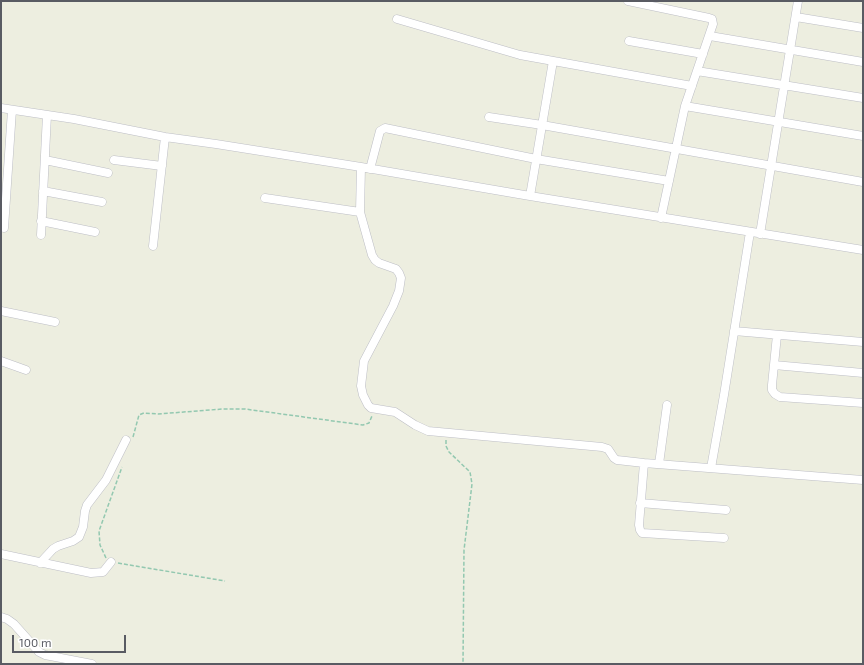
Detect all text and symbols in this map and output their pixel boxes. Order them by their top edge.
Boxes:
scale bar [14,627,128,653]
text: 100 m [19,635,51,649]

